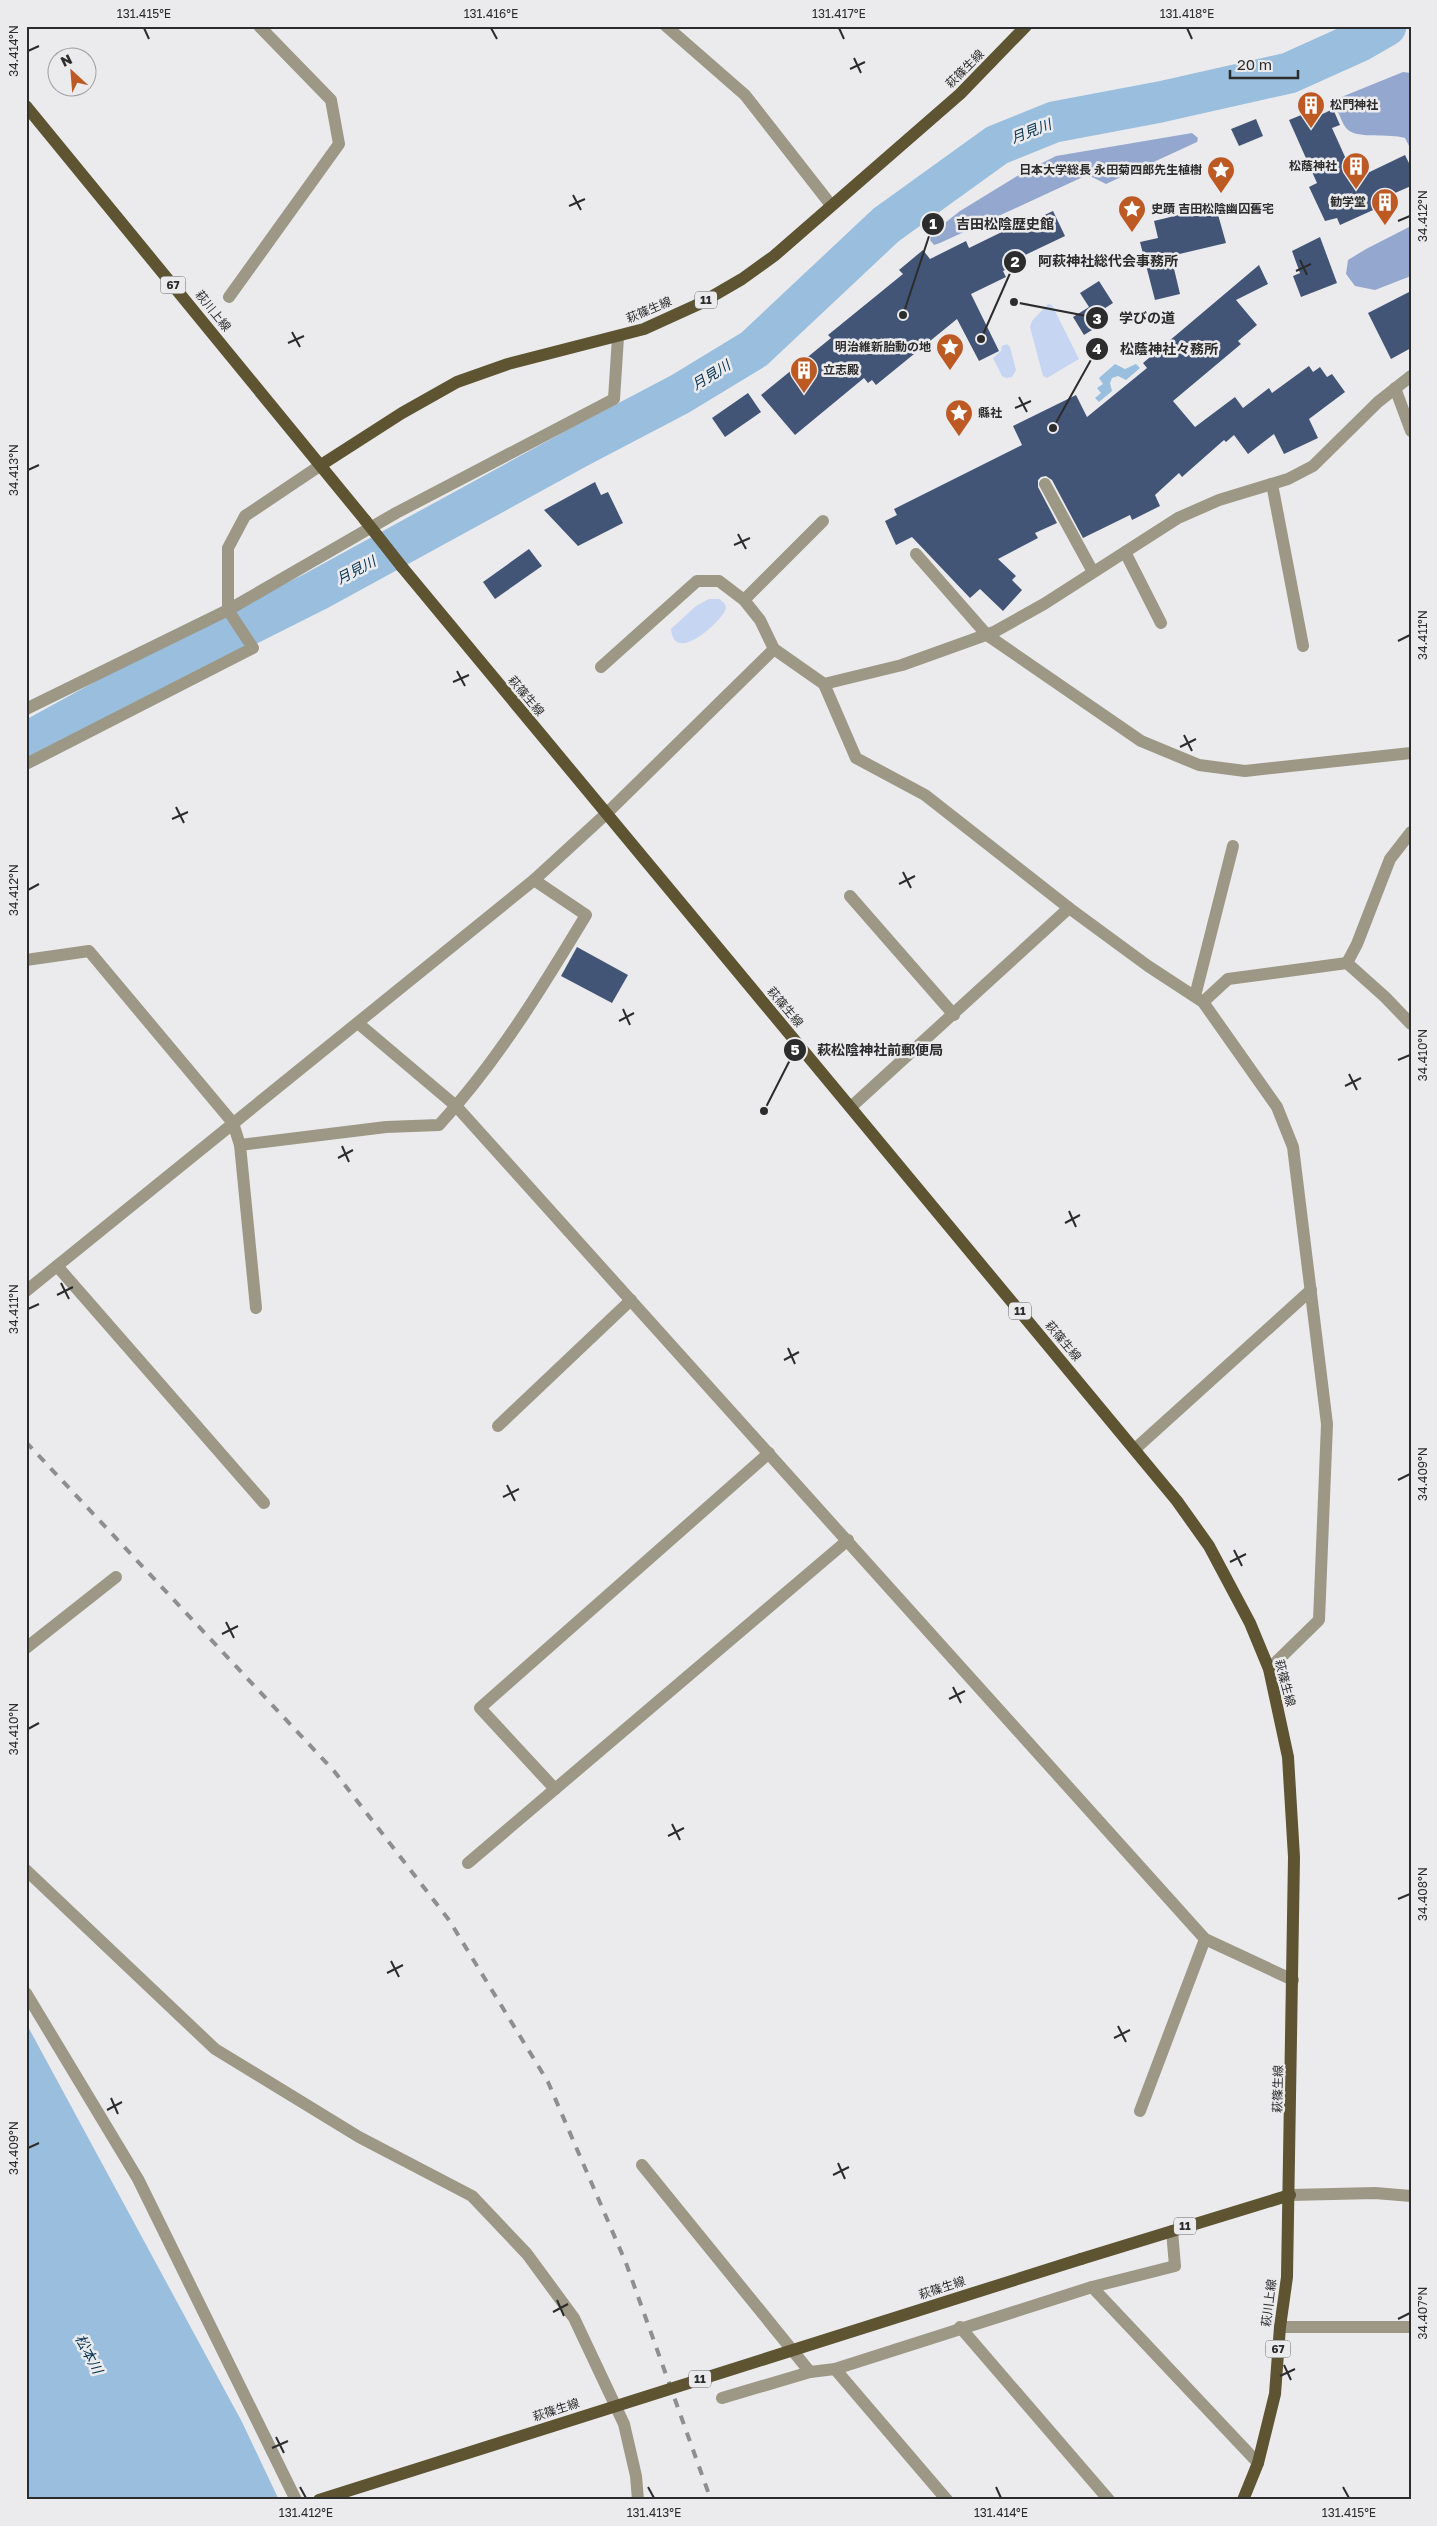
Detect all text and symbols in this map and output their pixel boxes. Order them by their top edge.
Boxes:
text: 131.415°E [117,6,171,21]
text: 131.416°E [464,6,518,21]
text: 131.417°E [812,6,866,21]
text: 131.418°E [1160,6,1214,21]
text: 34.414°N [6,25,21,77]
street label: 萩篠生線 [942,46,987,91]
north arrow [48,48,98,98]
scale bar [1230,48,1297,80]
text: N [58,50,75,70]
text: 20 m [1237,55,1272,73]
building icon: 松門神社 [1296,90,1326,129]
place label: 松門神社 [1330,97,1378,112]
water label: 月見川 [1008,114,1055,146]
building icon: 松蔭神社 [1341,151,1371,190]
place icon: 日本大学総長 永田菊四郎先生植樹 [1206,155,1236,194]
place label: 松蔭神社 [1289,158,1337,173]
place label: 日本大学総長 永田菊四郎先生植樹 [1019,162,1202,177]
building icon: 勧学堂 [1370,187,1400,226]
text: 34.412°N [1415,190,1430,242]
place icon: 史蹟 吉田松陰幽囚舊宅 [1117,194,1147,233]
place label: 勧学堂 [1330,194,1366,209]
place label: 史蹟 吉田松陰幽囚舊宅 [1151,201,1274,216]
callout: 吉田松陰歴史館 [921,210,1064,239]
text: 1 [929,214,937,232]
text: 吉田松陰歴史館 [956,215,1054,232]
callout: 阿萩神社総代会事務所 [1003,247,1188,276]
text: 2 [1010,252,1020,270]
text: 阿萩神社総代会事務所 [1038,252,1178,269]
road number: 67 [160,276,186,294]
street label: 萩川上線 [192,287,234,334]
road number: 11 [695,292,717,308]
street label: 萩篠生線 [624,293,674,326]
callout: 学びの道 [1084,304,1185,333]
text: 3 [1092,309,1102,327]
text: 学びの道 [1119,309,1175,326]
place icon: 明治維新胎動の地 [935,332,965,371]
callout: 松蔭神社々務所 [1085,334,1228,363]
place label: 明治維新胎動の地 [835,339,931,354]
text: 4 [1092,339,1102,357]
text: 松蔭神社々務所 [1120,340,1218,357]
water label: 月見川 [688,355,735,393]
building icon: 立志殿 [789,355,819,394]
place label: 立志殿 [823,362,859,377]
place icon: 縣社 [944,398,974,437]
place label: 縣社 [978,405,1002,420]
text: 34.413°N [6,444,21,496]
water label: 月見川 [333,551,380,587]
text: 34.411°N [1415,610,1430,660]
street label: 萩篠生線 [505,672,548,719]
text: 34.412°N [6,864,21,916]
street label: 萩篠生線 [764,983,807,1030]
text: 34.410°N [1415,1029,1430,1081]
callout: 萩松陰神社前郵便局 [782,1035,953,1064]
text: 5 [790,1040,800,1058]
text: 萩松陰神社前郵便局 [817,1041,943,1058]
text: 34.411°N [6,1284,21,1334]
road number: 11 [1009,1302,1031,1320]
street label: 萩篠生線 [1042,1317,1085,1364]
text: 34.409°N [1415,1447,1430,1501]
street label: 萩篠生線 [1272,1658,1299,1708]
text: 34.410°N [6,1703,21,1755]
text: 34.408°N [1415,1867,1430,1921]
street label: 萩篠生線 [1270,2065,1285,2113]
text: 34.409°N [6,2121,21,2175]
road number: 11 [1174,2218,1196,2234]
street label: 萩篠生線 [917,2273,967,2302]
street label: 萩川上線 [1258,2278,1279,2328]
text: 34.407°N [1415,2287,1430,2339]
water label: 松本川 [72,2331,108,2378]
road number: 67 [1266,2340,1290,2358]
road number: 11 [689,2370,711,2388]
street label: 萩篠生線 [531,2395,581,2424]
text: 131.412°E [279,2505,333,2520]
text: 131.413°E [627,2505,681,2520]
text: 131.414°E [974,2505,1028,2520]
text: 131.415°E [1322,2505,1376,2520]

